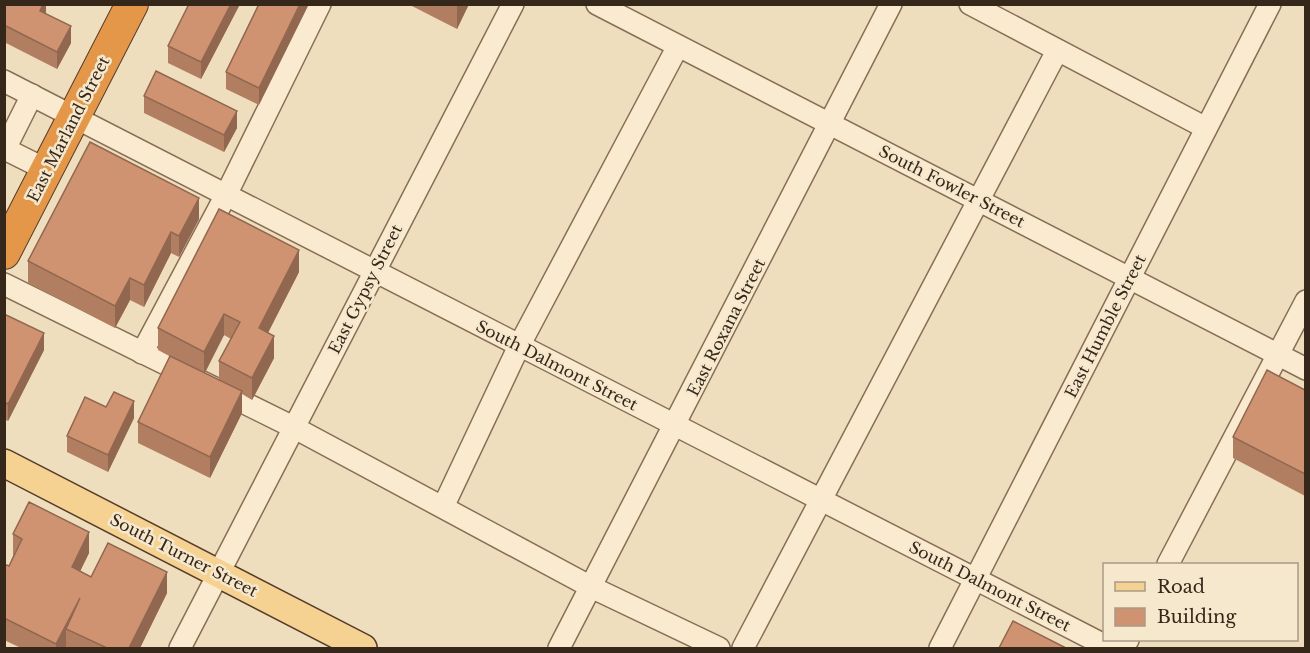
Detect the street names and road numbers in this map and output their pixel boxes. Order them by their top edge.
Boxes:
street label: East Marland Street [23,53,113,205]
street label: South Fowler Street [876,141,1028,231]
street label: East Gypsy Street [324,221,406,357]
street label: East Humble Street [1060,251,1150,401]
street label: East Roxana Street [683,255,769,399]
street label: South Dalmont Street [473,316,641,414]
street label: South Turner Street [107,509,261,601]
street label: South Dalmont Street [906,537,1074,635]

